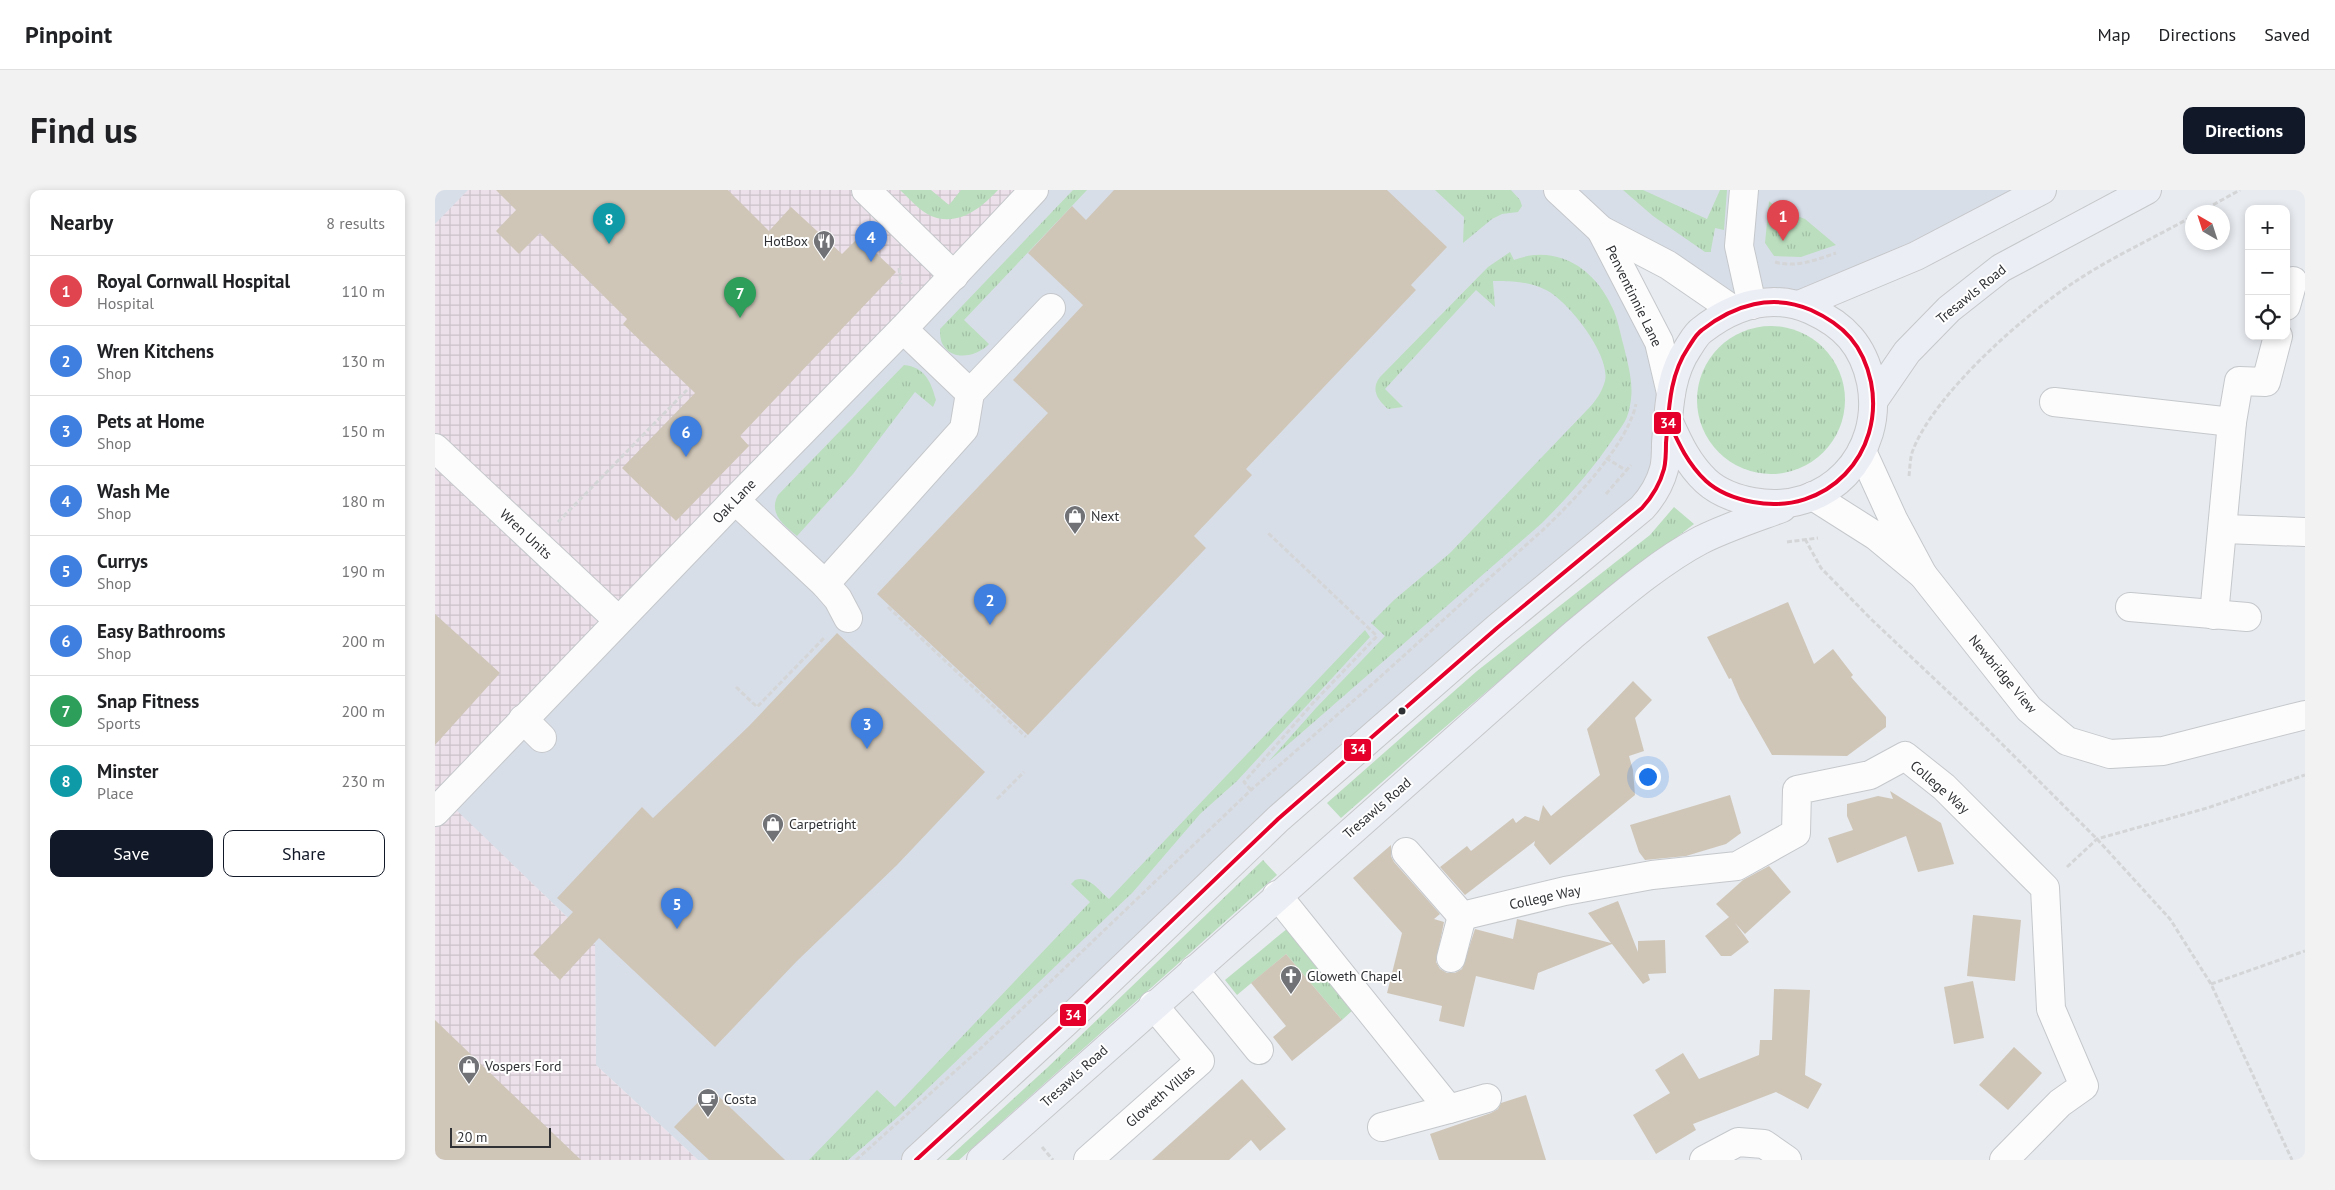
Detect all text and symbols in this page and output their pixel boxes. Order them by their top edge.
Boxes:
text: Pinpoint [25,19,112,50]
text: Map [2098,23,2130,46]
text: Directions [2158,23,2236,46]
text: Saved [2264,23,2310,46]
text: Find us [30,107,138,153]
button: Directions [2183,107,2305,154]
pin: 1 [1767,200,1799,241]
pin: 8 [593,203,625,244]
north arrow [2185,205,2230,250]
map controls [2245,205,2290,340]
button: + [2245,205,2290,250]
text: Nearby [50,209,113,236]
text: 8 results [326,213,385,233]
pin: 4 [855,221,887,262]
restaurant icon: HotBox [812,229,836,260]
place label: HotBox [764,232,808,250]
street label: Penventinnie Lane [1602,242,1666,350]
button: − [2245,250,2290,295]
street label: Tresawls Road [1932,260,2010,328]
text: Royal Cornwall Hospital [97,269,290,293]
pin: 7 [724,277,756,318]
text: 1 [61,281,71,301]
text: 110 m [342,281,385,301]
text: Hospital [97,293,154,313]
button: locate [2245,295,2290,340]
text: Wren Kitchens [97,339,214,363]
text: 2 [61,351,71,371]
text: 130 m [342,351,385,371]
text: Shop [97,363,131,383]
text: Pets at Home [97,409,205,433]
line badge: 34 [1653,411,1682,435]
text: 34 [1660,414,1676,432]
pin: 6 [670,416,702,457]
text: 3 [61,421,71,441]
text: 150 m [342,421,385,441]
text: Shop [97,433,131,453]
street label: Oak Lane [708,475,760,527]
text: Wash Me [97,479,170,503]
text: 4 [61,491,71,511]
text: 180 m [342,491,385,511]
text: Shop [97,503,131,523]
shop icon: Next [1063,504,1087,535]
street label: Wren Units [496,505,556,563]
place label: Next [1091,507,1119,525]
text: Currys [97,549,148,573]
text: 5 [61,561,71,581]
text: 190 m [342,561,385,581]
text: Shop [97,573,131,593]
pin: 2 [974,584,1006,625]
text: Easy Bathrooms [97,619,226,643]
text: 6 [61,631,71,651]
text: 200 m [342,631,385,651]
street label: Newbridge View [1965,631,2042,718]
text: Shop [97,643,131,663]
text: Snap Fitness [97,689,199,713]
text: 7 [61,701,71,721]
text: 200 m [342,701,385,721]
unlabelled marker [1397,706,1407,716]
pin: 3 [851,708,883,749]
text: Sports [97,713,141,733]
line badge: 34 [1343,738,1372,762]
text: 34 [1350,740,1366,758]
street label: College Way [1907,756,1974,818]
text: Minster [97,759,159,783]
your location [1635,764,1661,790]
text: 8 [61,771,71,791]
text: 230 m [342,771,385,791]
street label: Tresawls Road [1339,773,1415,843]
text: Place [97,783,134,803]
shop icon: Carpetright [761,812,785,843]
place label: Carpetright [789,815,857,833]
button: Save [50,830,213,877]
button: Share [223,830,385,877]
street label: College Way [1508,881,1583,913]
pin: 5 [661,888,693,929]
church icon: Gloweth Chapel [1279,964,1303,995]
place label: Gloweth Chapel [1307,967,1402,985]
line badge: 34 [1059,1003,1087,1027]
text: 34 [1065,1006,1081,1024]
street label: Tresawls Road [1037,1041,1111,1111]
shop icon: Vospers Ford [457,1054,481,1085]
place label: Vospers Ford [484,1057,562,1075]
street label: Gloweth Villas [1122,1061,1198,1131]
cafe icon: Costa [696,1087,720,1118]
place label: Costa [724,1090,757,1108]
scale bar [450,1125,551,1148]
text: 20 m [457,1128,487,1146]

